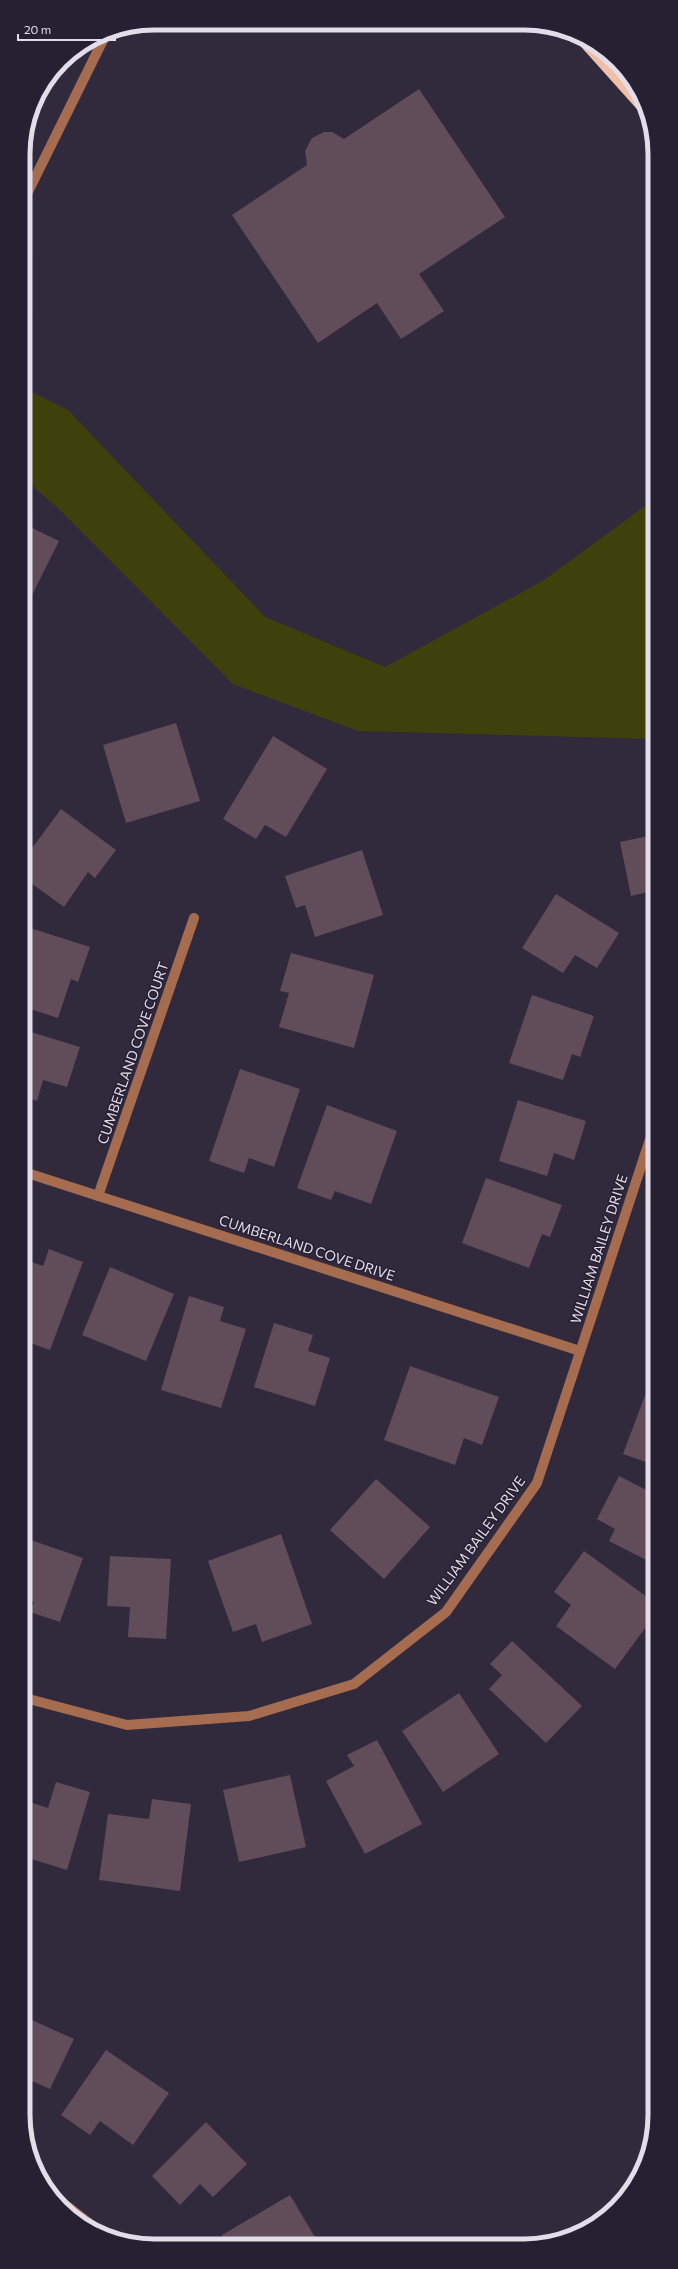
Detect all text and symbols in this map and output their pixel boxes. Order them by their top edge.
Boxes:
scale bar [18,16,115,42]
text: 20 m [24,22,51,36]
street label: CUMBERLAND COVE COURT [93,959,172,1146]
street label: WILLIAM BAILEY DRIVE [566,1172,631,1326]
street label: CUMBERLAND COVE DRIVE [217,1211,397,1284]
street label: WILLIAM BAILEY DRIVE [423,1473,528,1609]

